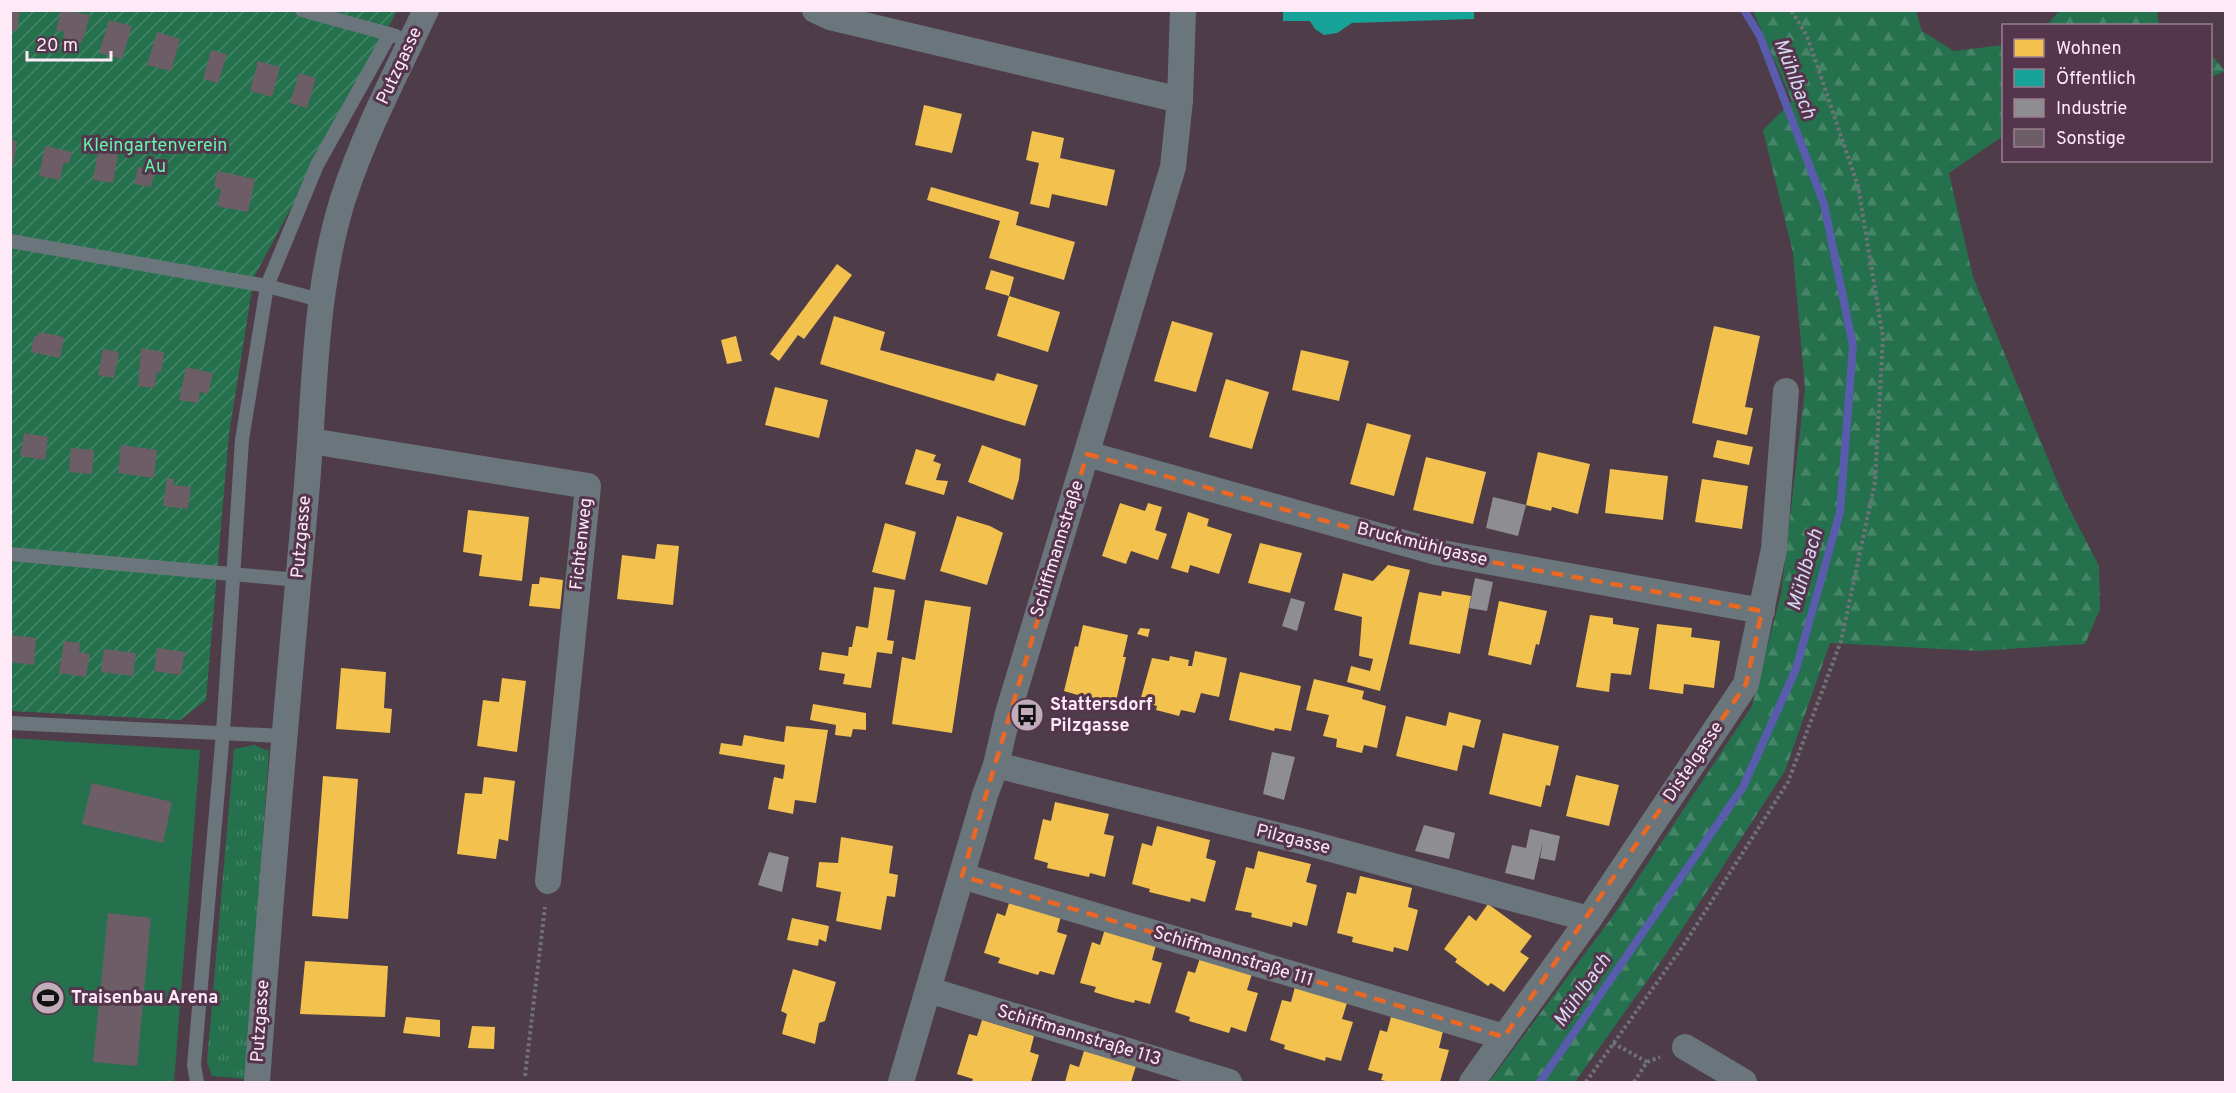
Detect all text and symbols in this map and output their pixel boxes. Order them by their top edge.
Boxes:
scale bar [27,24,111,62]
street label: Putzgasse [372,24,428,108]
legend [2002,24,2212,162]
text: 20 m [36,35,78,58]
water label: Mühlbach [1767,35,1821,123]
text: Wohnen [2056,38,2122,61]
text: Öffentlich [2056,66,2136,91]
text: Industrie [2056,98,2127,121]
text: Sonstige [2056,128,2126,151]
park label: Kleingartenverein Au [82,135,228,179]
street label: Schiffmannstraße [1026,478,1090,620]
street label: Putzgasse [287,495,317,579]
street label: Fichtenweg [566,497,598,591]
street label: Bruckmühlgasse [1354,518,1490,572]
water label: Mühlbach [1782,526,1830,614]
place label: Stattersdorf Pilzgasse [1050,694,1153,738]
bus stop icon: Stattersdorf Pilzgasse [1009,697,1045,733]
street label: Distelgasse [1659,717,1729,807]
street label: Pilzgasse [1254,820,1332,860]
street label: Schiffmannstraße 111 [1150,922,1316,992]
water label: Mühlbach [1548,949,1618,1033]
street label: Putzgasse [247,979,275,1063]
sports icon: Traisenbau Arena [30,980,66,1016]
place label: Traisenbau Arena [71,987,218,1010]
street label: Schiffmannstraße 113 [994,1000,1164,1072]

